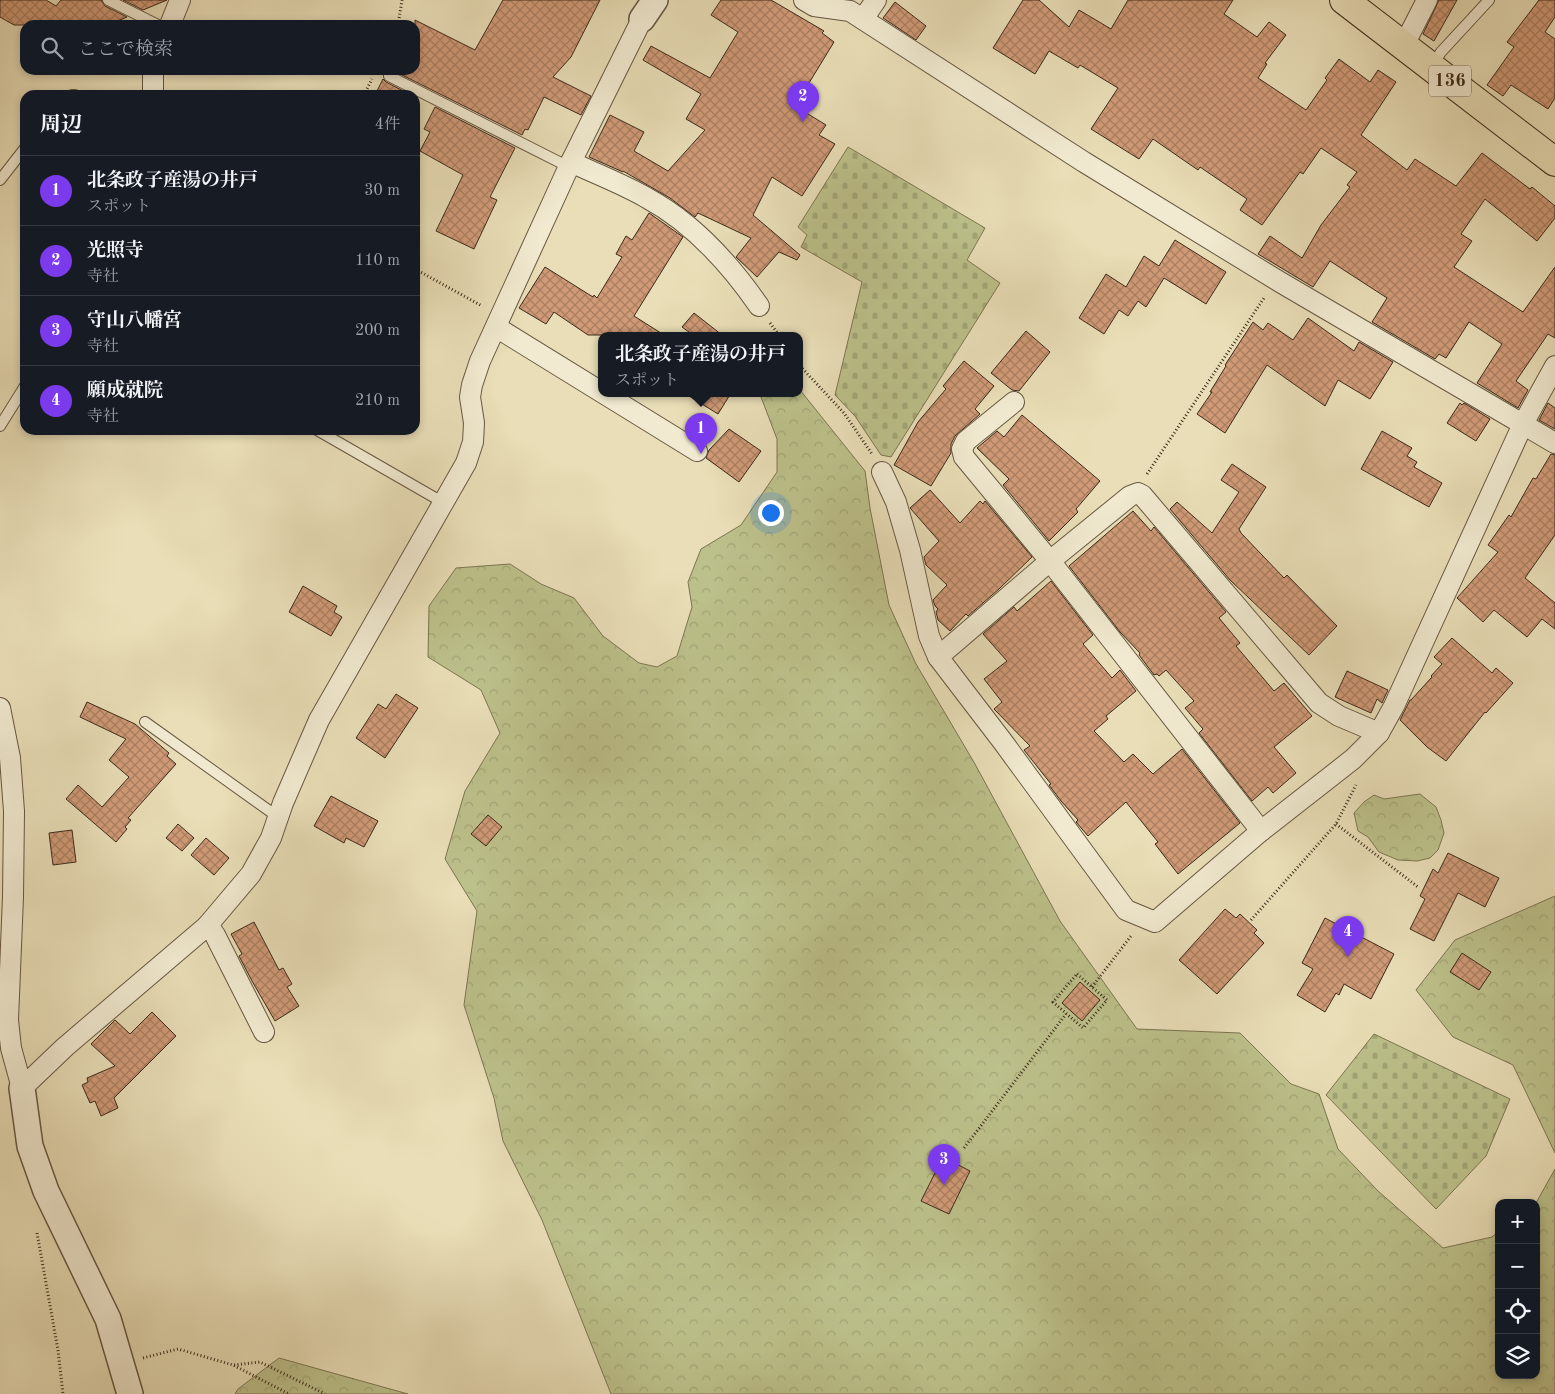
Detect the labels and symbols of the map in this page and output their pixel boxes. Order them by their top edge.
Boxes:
road number: 136 [1429,66,1471,96]
pin: 2 [787,81,819,122]
pin: 1 [685,413,717,454]
your location [758,500,784,526]
pin: 4 [1332,916,1364,957]
pin: 3 [928,1144,960,1185]

